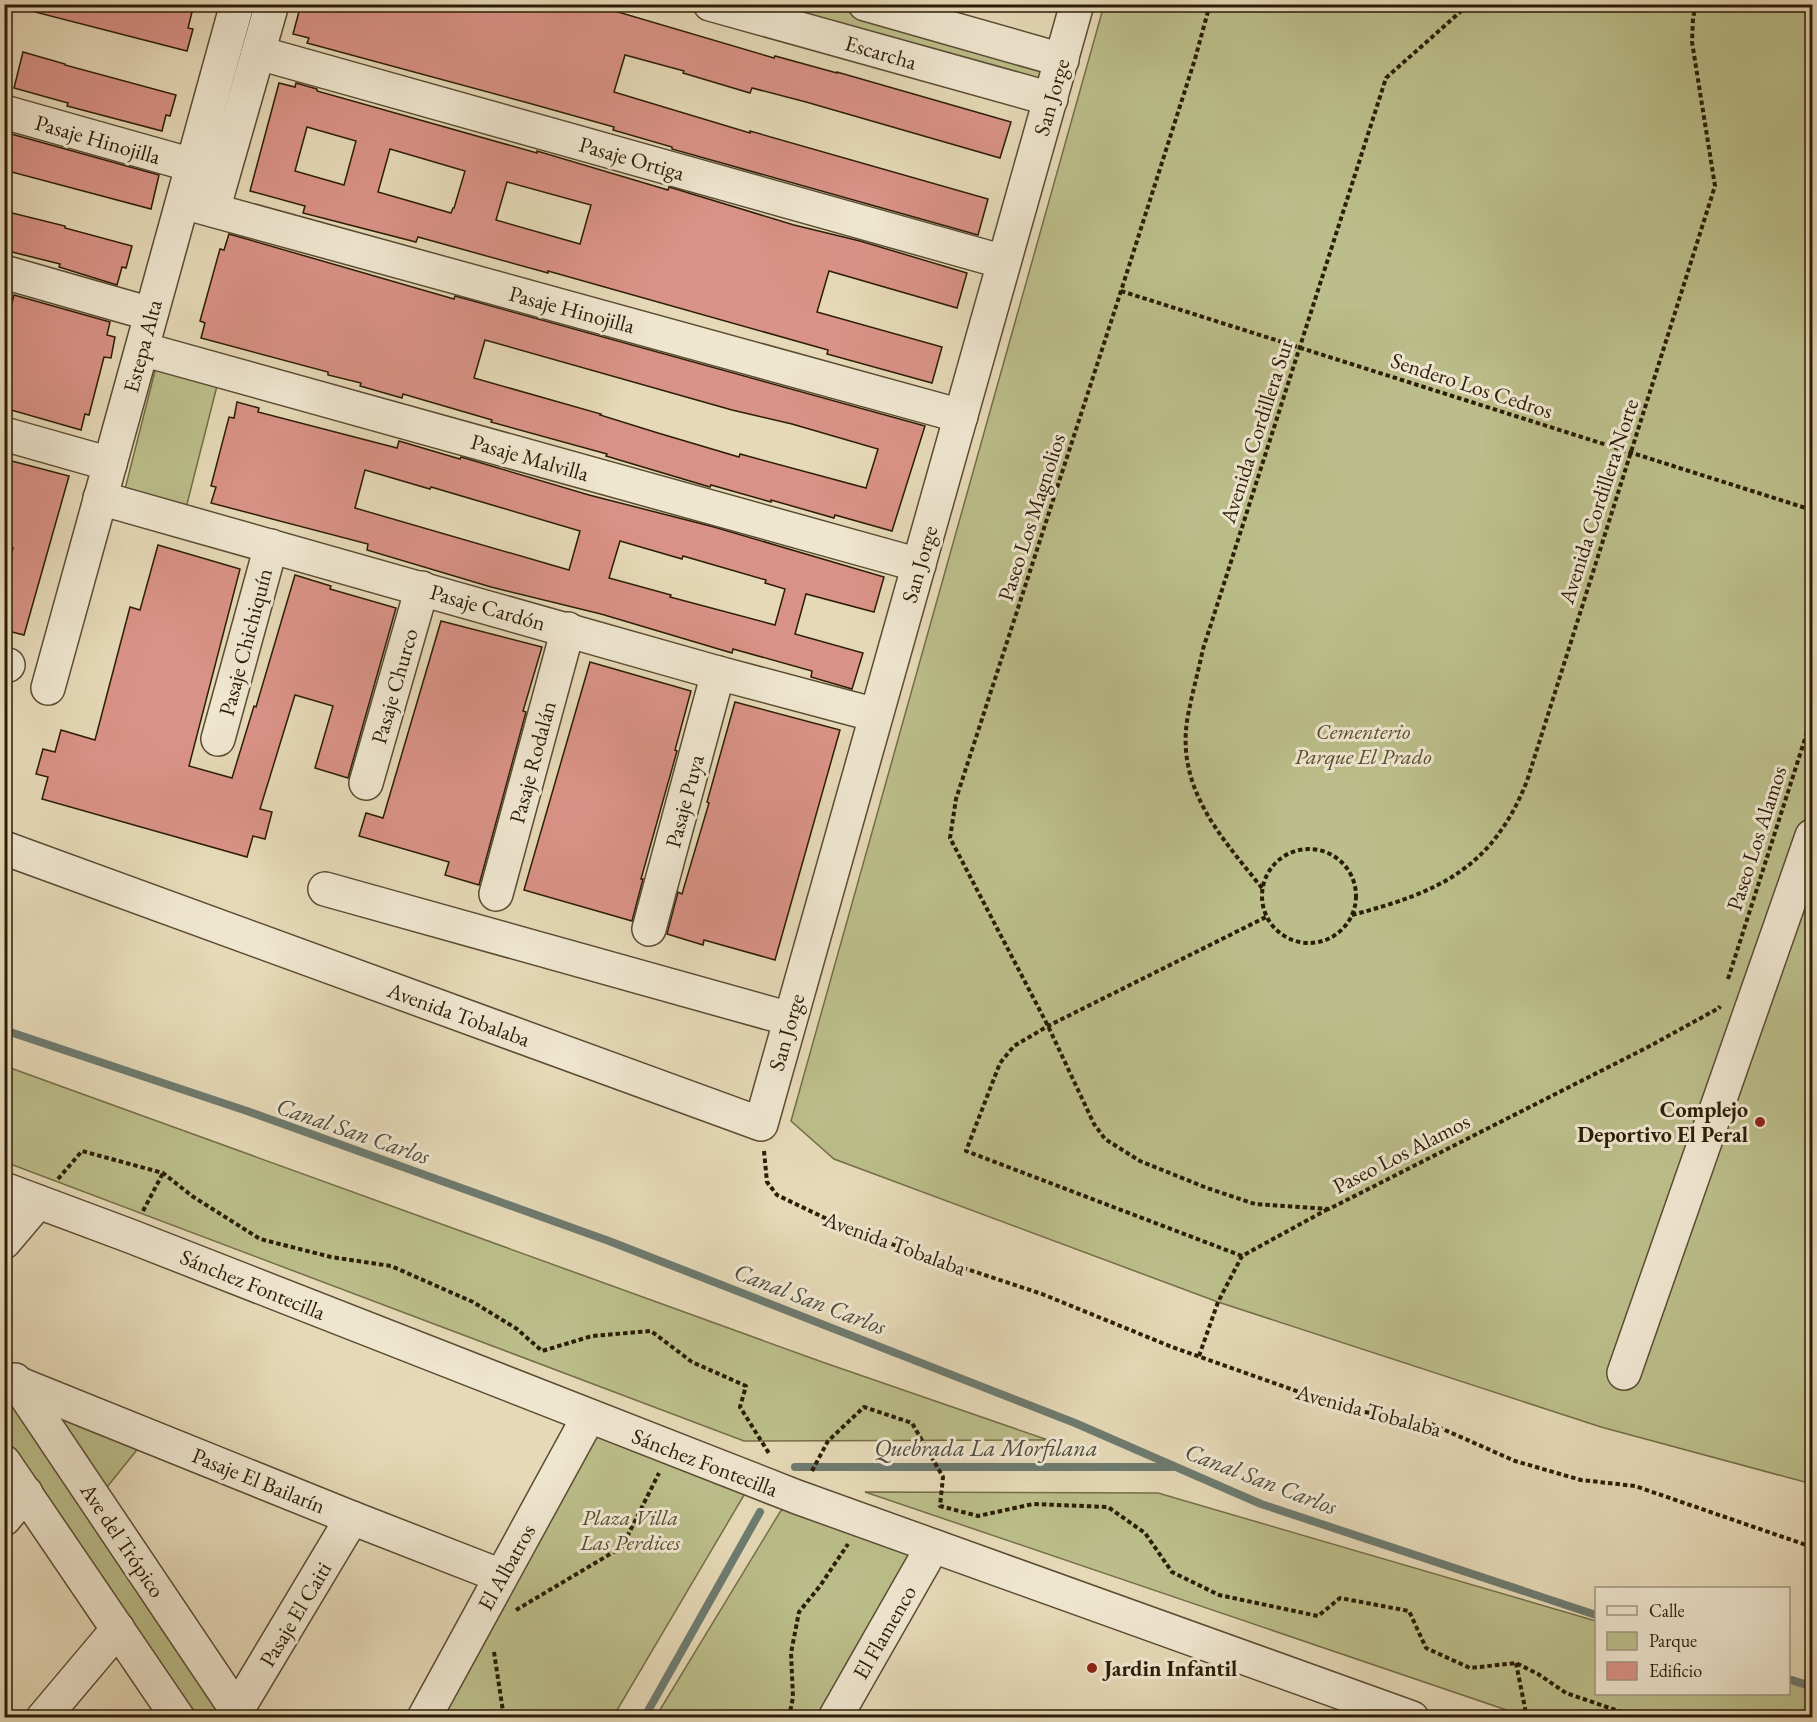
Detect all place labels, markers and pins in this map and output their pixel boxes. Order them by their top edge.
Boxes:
place label: Complejo Deportivo El Peral [1577,1095,1748,1149]
marker: Complejo Deportivo El Peral [1753,1115,1767,1129]
place label: Jardin Infantil [1102,1654,1237,1683]
marker: Jardin Infantil [1085,1661,1099,1675]

